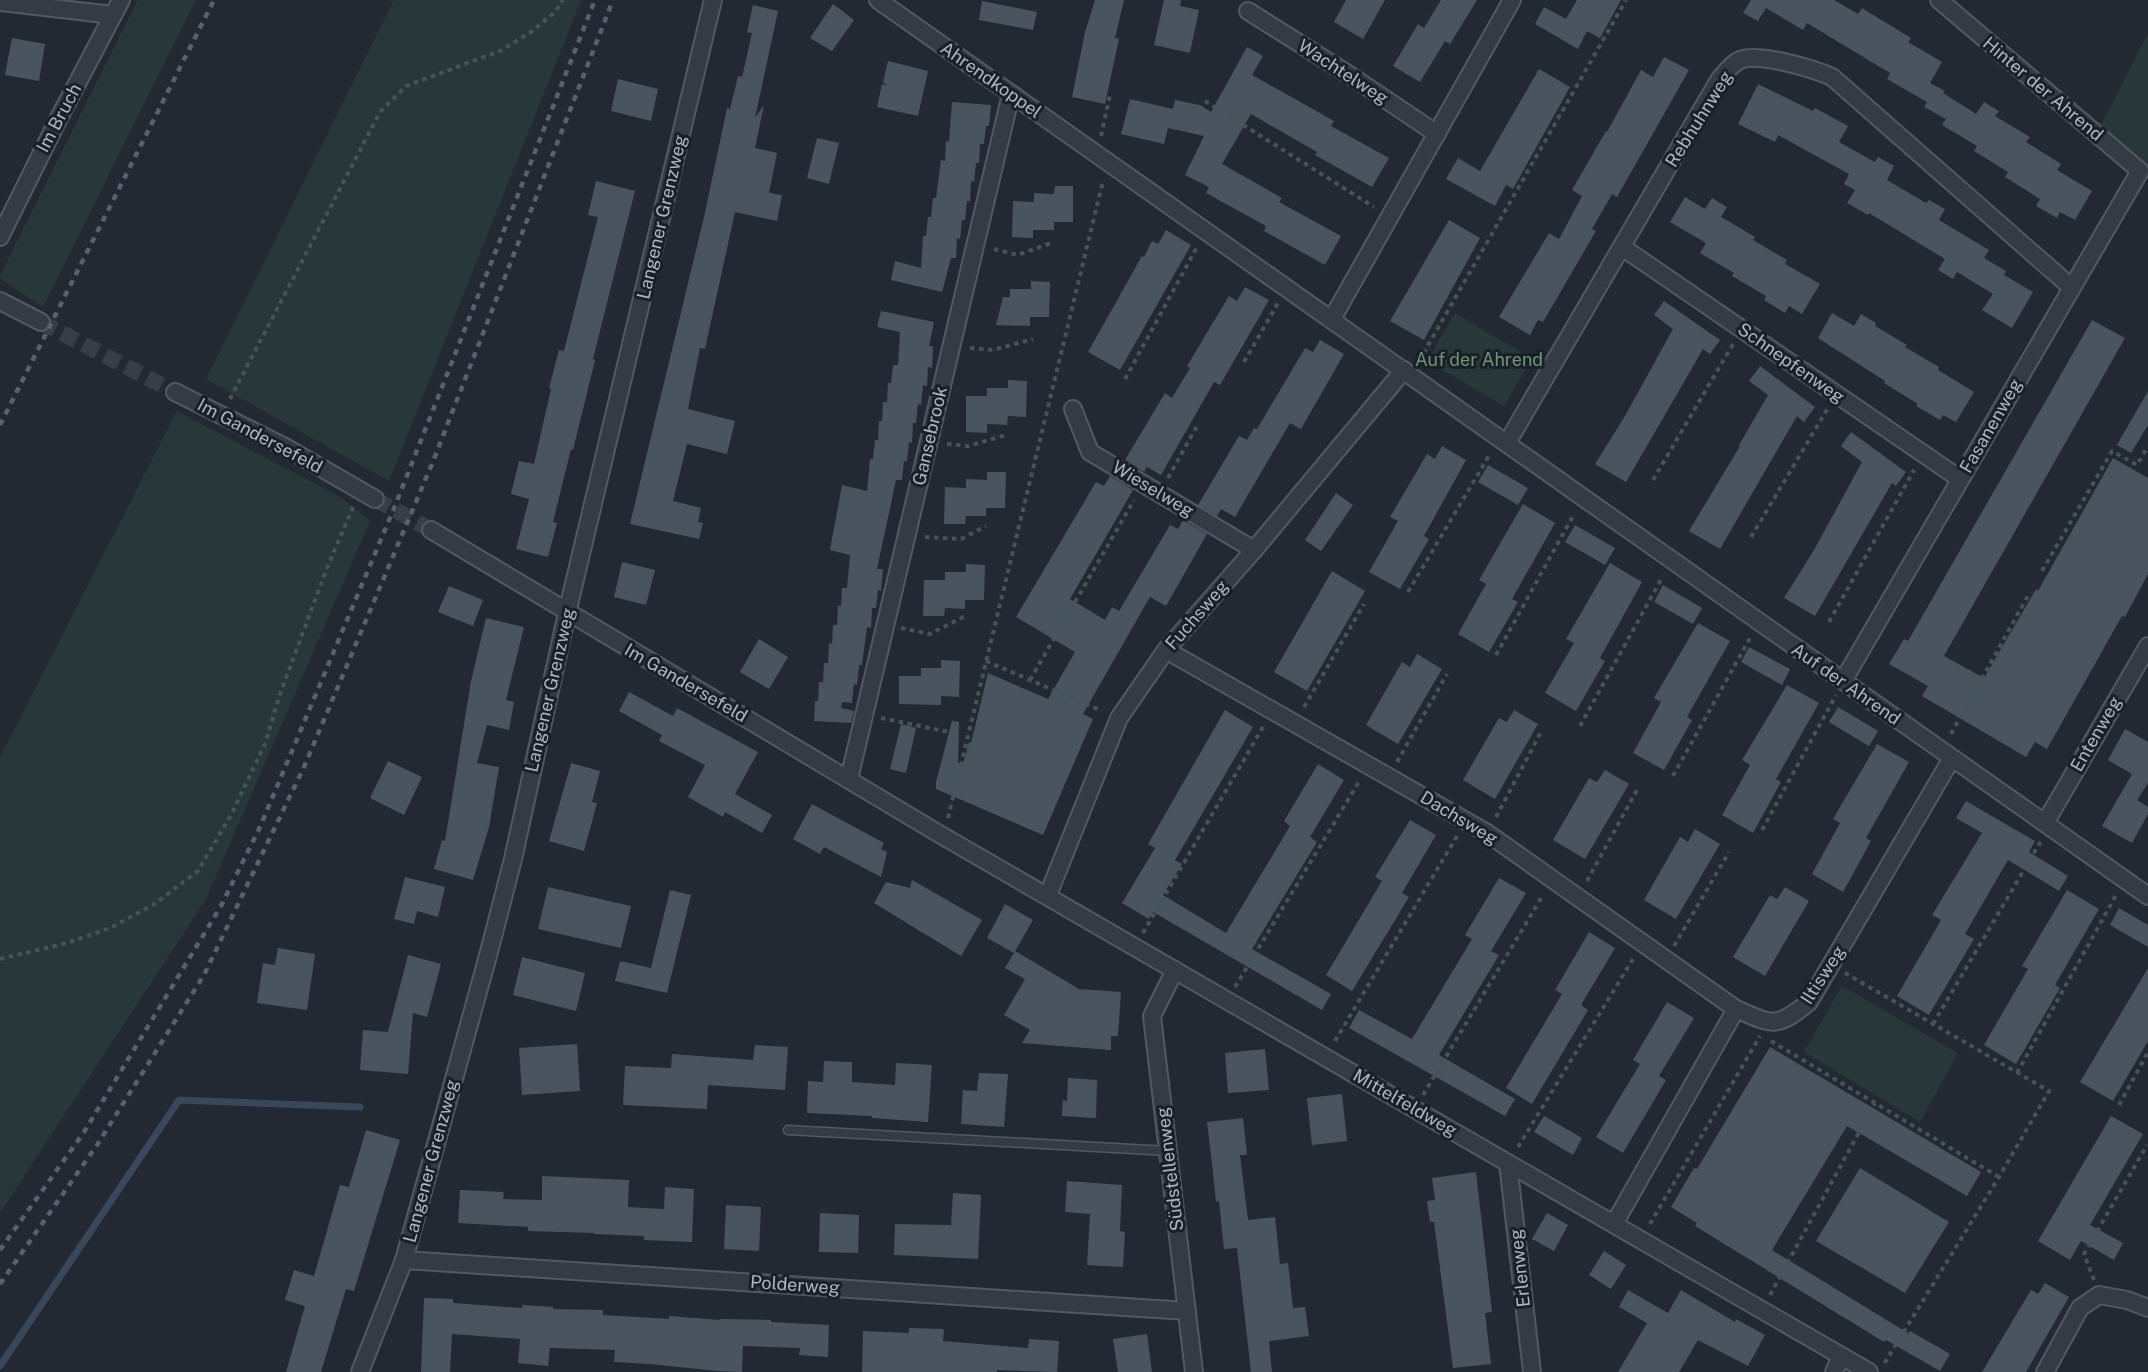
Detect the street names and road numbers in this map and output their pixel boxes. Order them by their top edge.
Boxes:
street label: Hinter der Ahrend [1979,32,2108,145]
street label: Wachtelweg [1294,35,1392,108]
street label: Ahrendkoppel [937,37,1046,122]
street label: Rebhuhnweg [1661,67,1736,171]
street label: Im Bruch [32,80,85,156]
street label: Langener Grenzweg [632,133,691,301]
street label: Schnepfenweg [1734,318,1849,407]
street label: Fasanenweg [1955,375,2026,477]
street label: Gansebrook [908,384,951,487]
street label: Im Gandersefeld [194,394,326,477]
street label: Wieselweg [1109,456,1198,521]
street label: Fuchsweg [1161,576,1232,654]
street label: Langener Grenzweg [520,606,579,774]
street label: Auf der Ahrend [1788,638,1905,729]
street label: Im Gandersefeld [621,639,751,726]
street label: Entenweg [2066,692,2125,775]
street label: Dachsweg [1417,786,1502,849]
street label: Iltisweg [1796,942,1849,1008]
street label: Mittelfeldweg [1349,1064,1461,1141]
street label: Langener Grenzweg [399,1077,462,1245]
street label: Südstellenweg [1151,1106,1188,1232]
street label: Erlenweg [1505,1228,1534,1308]
street label: Polderweg [749,1271,841,1298]

